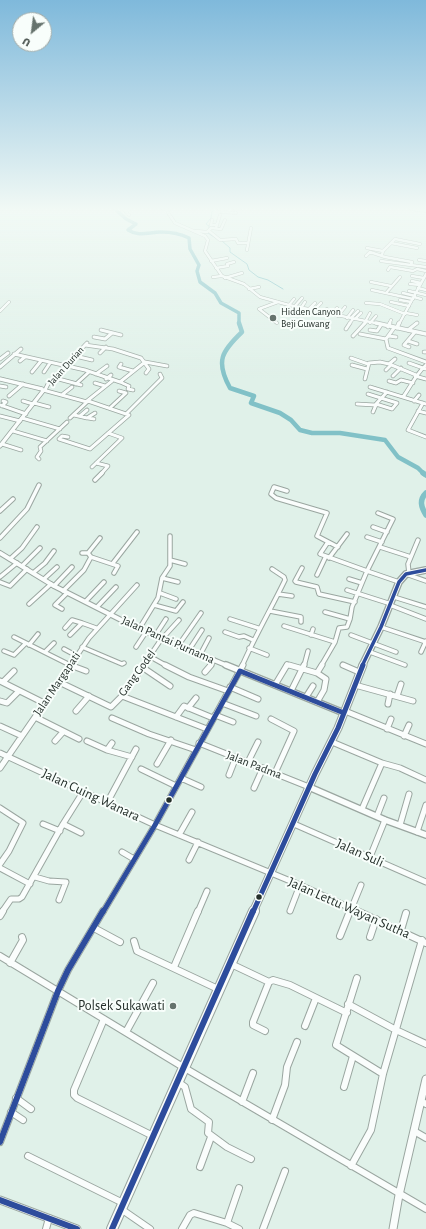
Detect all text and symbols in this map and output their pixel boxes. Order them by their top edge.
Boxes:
north arrow [12,12,52,52]
text: U [21,36,32,49]
place label: Hidden Canyon Beji Guwang [281,306,341,330]
marker: Hidden Canyon Beji Guwang [268,313,278,323]
street label: Jalan Durian [45,344,87,388]
street label: Jalan Pantai Purnama [119,613,217,667]
street label: Gang Godel [115,647,159,699]
street label: Jalan Margapati [30,649,84,719]
street label: Jalan Padma [224,748,284,782]
street label: Jalan Cuing Wanara [39,765,143,825]
unlabelled marker [164,795,174,805]
street label: Jalan Suli [334,835,386,871]
street label: Jalan Lettu Wayan Sutha [285,873,413,943]
unlabelled marker [254,892,264,902]
place label: Polsek Sukawati [78,998,165,1014]
marker: Polsek Sukawati [168,1001,178,1011]

